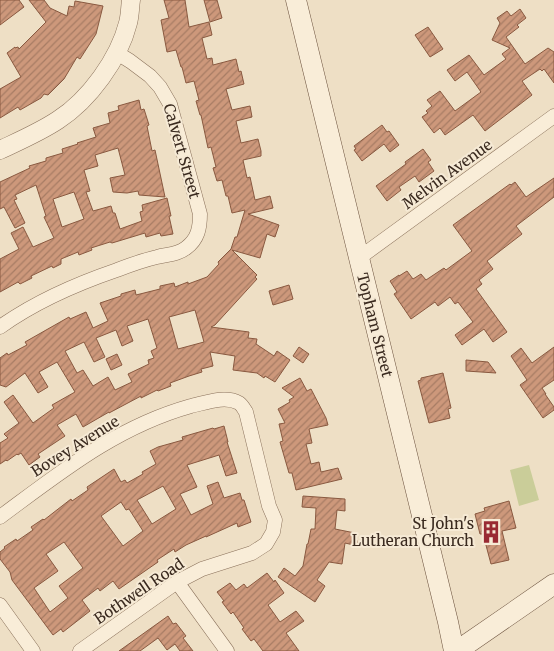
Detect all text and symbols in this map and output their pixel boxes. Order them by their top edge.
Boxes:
street label: Calvert Street [159,101,205,201]
street label: Melvin Avenue [398,135,496,213]
street label: Topham Street [353,271,397,379]
street label: Bovey Avenue [27,411,123,481]
place label: St John's Lutheran Church [352,514,474,550]
building icon: St John's Lutheran Church [478,519,504,545]
street label: Bothwell Road [90,554,188,628]

